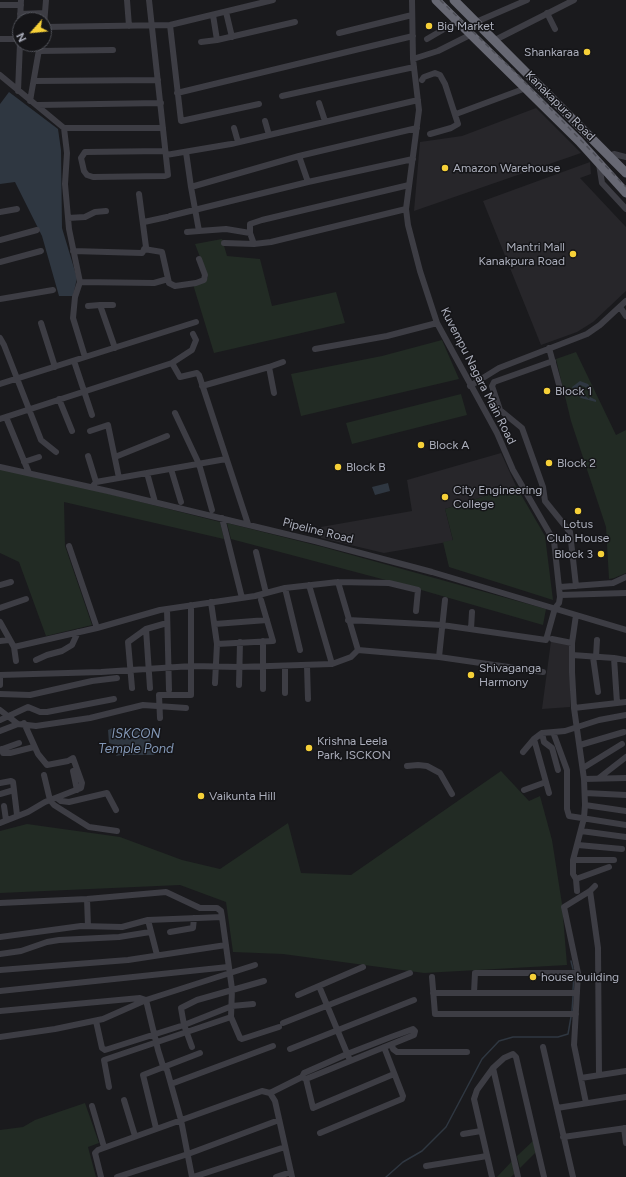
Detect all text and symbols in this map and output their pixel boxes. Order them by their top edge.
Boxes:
north arrow [12,12,52,52]
place label: Big Market [437,19,494,33]
marker: Big Market [424,21,434,31]
text: N [14,30,29,44]
place label: Shankaraa [524,45,579,59]
marker: Shankaraa [582,47,592,57]
street label: Kanakapura Road [522,68,598,144]
place label: Amazon Warehouse [453,161,560,175]
marker: Amazon Warehouse [440,163,450,173]
place label: Mantri Mall Kanakpura Road [478,240,565,268]
marker: Mantri Mall Kanakpura Road [568,249,578,259]
street label: Kuvempu Nagara Main Road [437,305,519,447]
place label: Block 1 [555,384,592,398]
marker: Block 1 [542,386,552,396]
place label: Block A [429,438,469,452]
marker: Block A [416,440,426,450]
place label: Block 2 [557,456,596,470]
marker: Block 2 [544,458,554,468]
place label: Block B [346,460,386,474]
marker: Block B [333,462,343,472]
place label: City Engineering College [453,483,542,511]
marker: City Engineering College [440,492,450,502]
marker: Lotus Club House [573,506,583,516]
street label: Pipeline Road [281,515,355,547]
place label: Lotus Club House [547,517,609,545]
place label: Block 3 [554,547,593,561]
marker: Block 3 [596,549,606,559]
place label: Shivaganga Harmony [479,661,541,689]
marker: Shivaganga Harmony [466,670,476,680]
water label: ISKCON Temple Pond [98,726,174,757]
place label: Krishna Leela Park, ISCKON [317,734,391,762]
marker: Krishna Leela Park, ISCKON [304,743,314,753]
place label: Vaikunta Hill [209,789,276,803]
marker: Vaikunta Hill [196,791,206,801]
place label: house building [541,970,619,984]
marker: house building [528,972,538,982]

